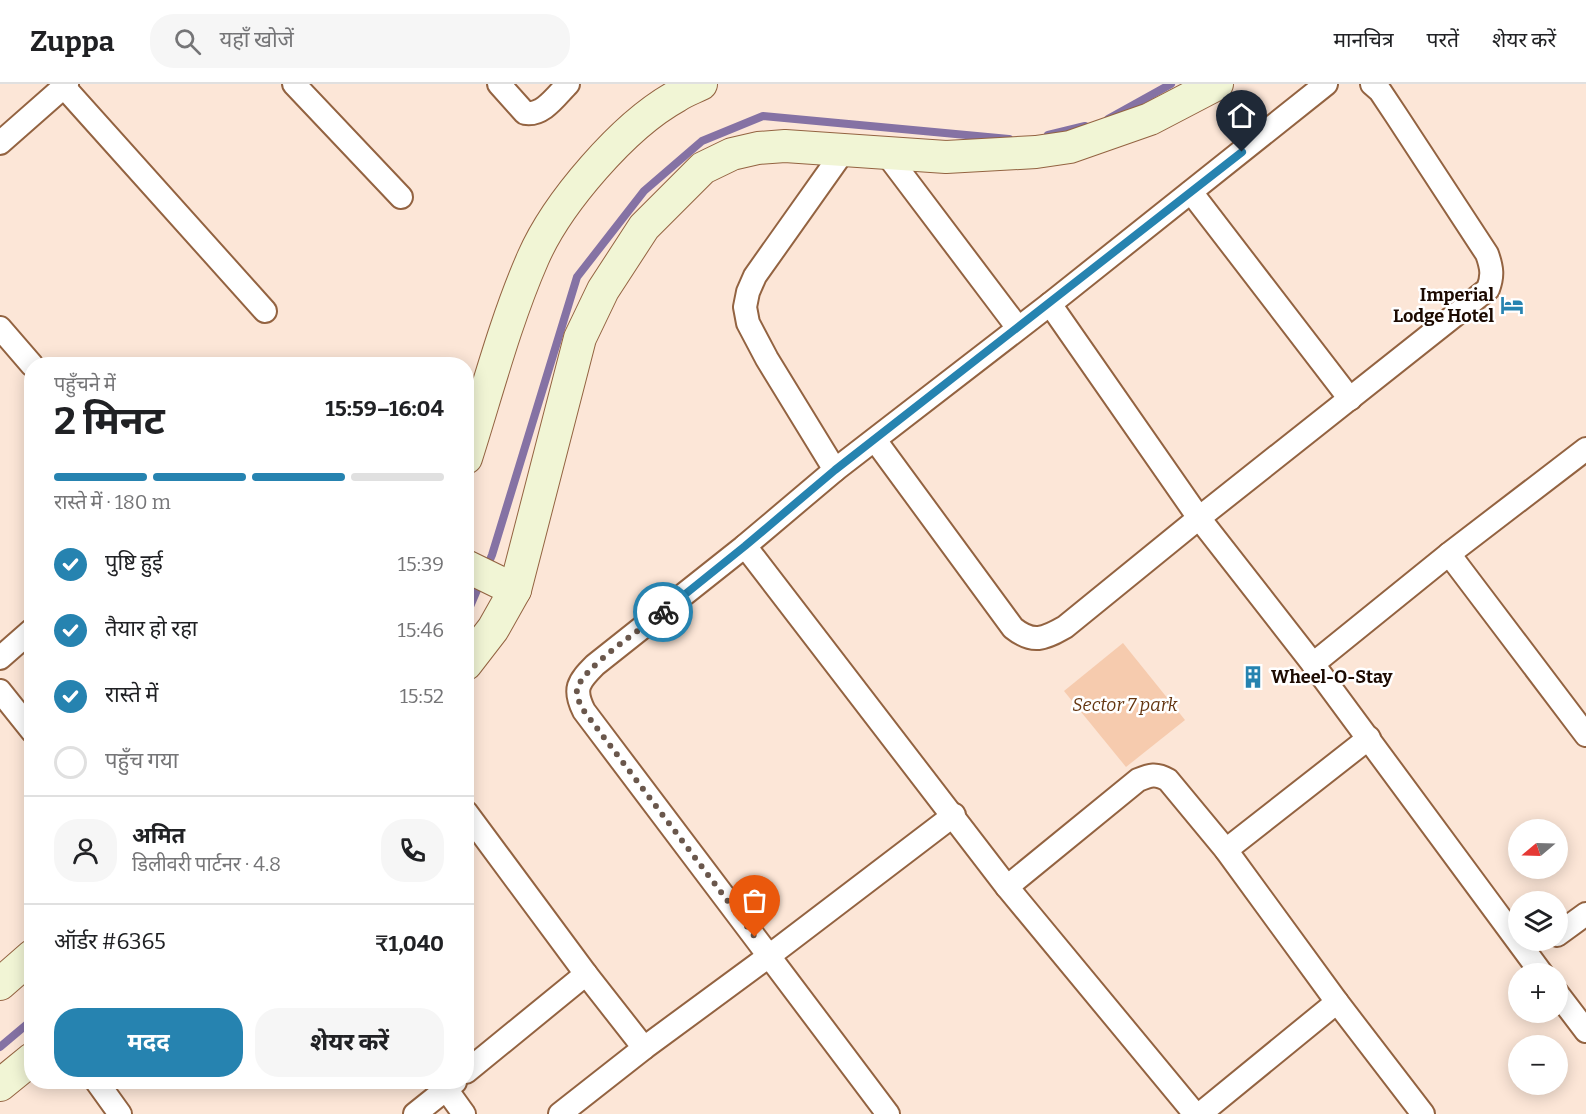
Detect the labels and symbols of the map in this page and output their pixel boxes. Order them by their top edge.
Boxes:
pin [1216,90,1267,152]
place label: Imperial Lodge Hotel [1393,284,1494,327]
hotel icon: Imperial Lodge Hotel [1499,292,1525,318]
courier [633,582,693,642]
building icon: Wheel-O-Stay [1240,664,1266,690]
place label: Wheel-O-Stay [1271,666,1393,688]
park label: Sector 7 park [1072,694,1178,716]
north arrow [1508,819,1568,879]
pin [729,875,780,937]

